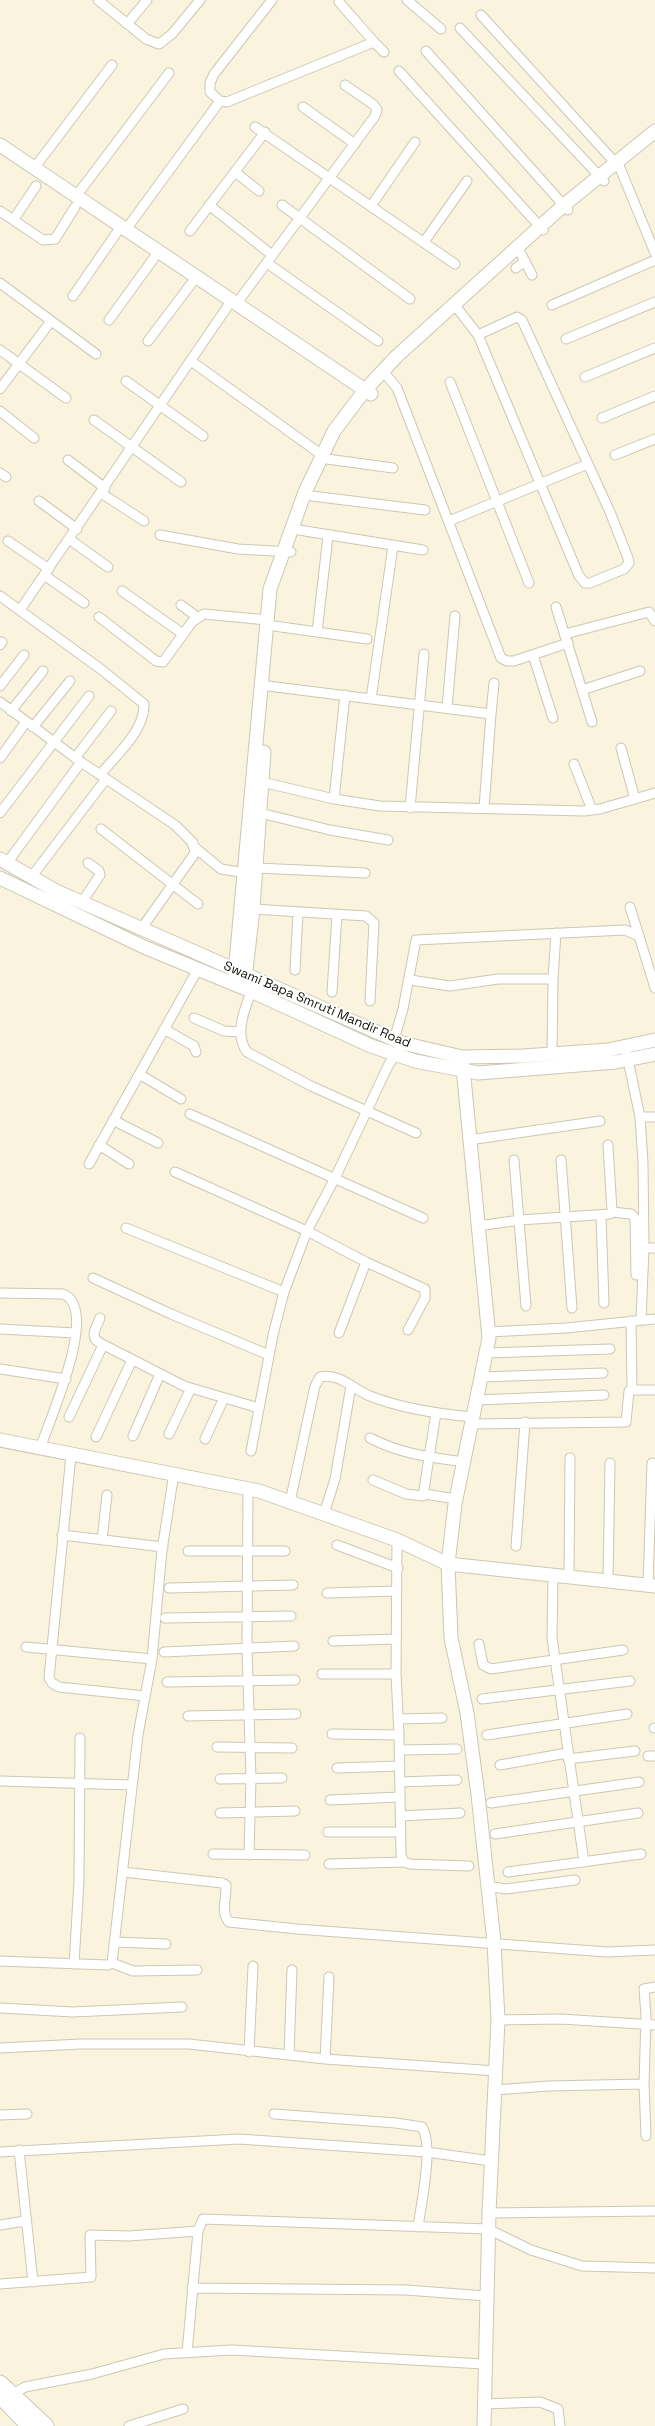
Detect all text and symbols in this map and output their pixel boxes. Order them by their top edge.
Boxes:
street label: Swami Bapa Smruti Mandir Road [221,958,413,1052]

